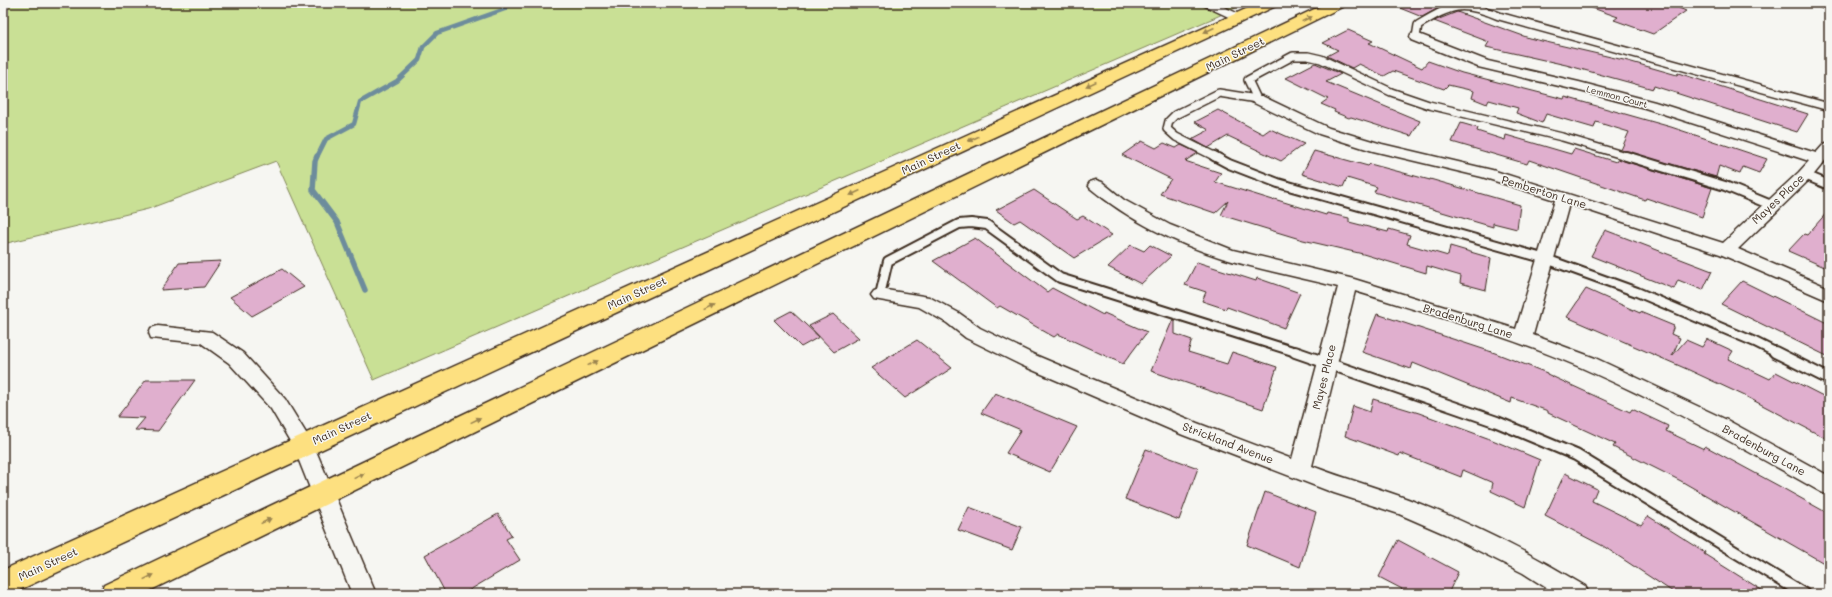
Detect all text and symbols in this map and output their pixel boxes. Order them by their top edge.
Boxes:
one-way arrow [1301,16,1313,22]
one-way arrow [1204,27,1215,33]
street label: Main Street [1203,33,1267,74]
one-way arrow [1086,81,1097,87]
street label: Lemmon Court [1585,83,1649,110]
one-way arrow [968,136,979,142]
street label: Main Street [899,137,963,178]
street label: Mayes Place [1748,170,1807,227]
street label: Pemberton Lane [1500,171,1589,212]
one-way arrow [849,190,861,196]
street label: Main Street [605,272,669,313]
street label: Bradenburg Lane [1421,300,1515,341]
one-way arrow [704,304,716,310]
street label: Mayes Place [1308,343,1339,411]
one-way arrow [587,360,599,366]
street label: Main Street [310,407,374,448]
one-way arrow [470,417,482,423]
street label: Strickland Avenue [1180,418,1276,467]
street label: Bradenburg Lane [1720,420,1809,479]
one-way arrow [353,473,364,479]
one-way arrow [261,518,272,524]
street label: Main Street [16,543,80,584]
one-way arrow [144,574,155,580]

